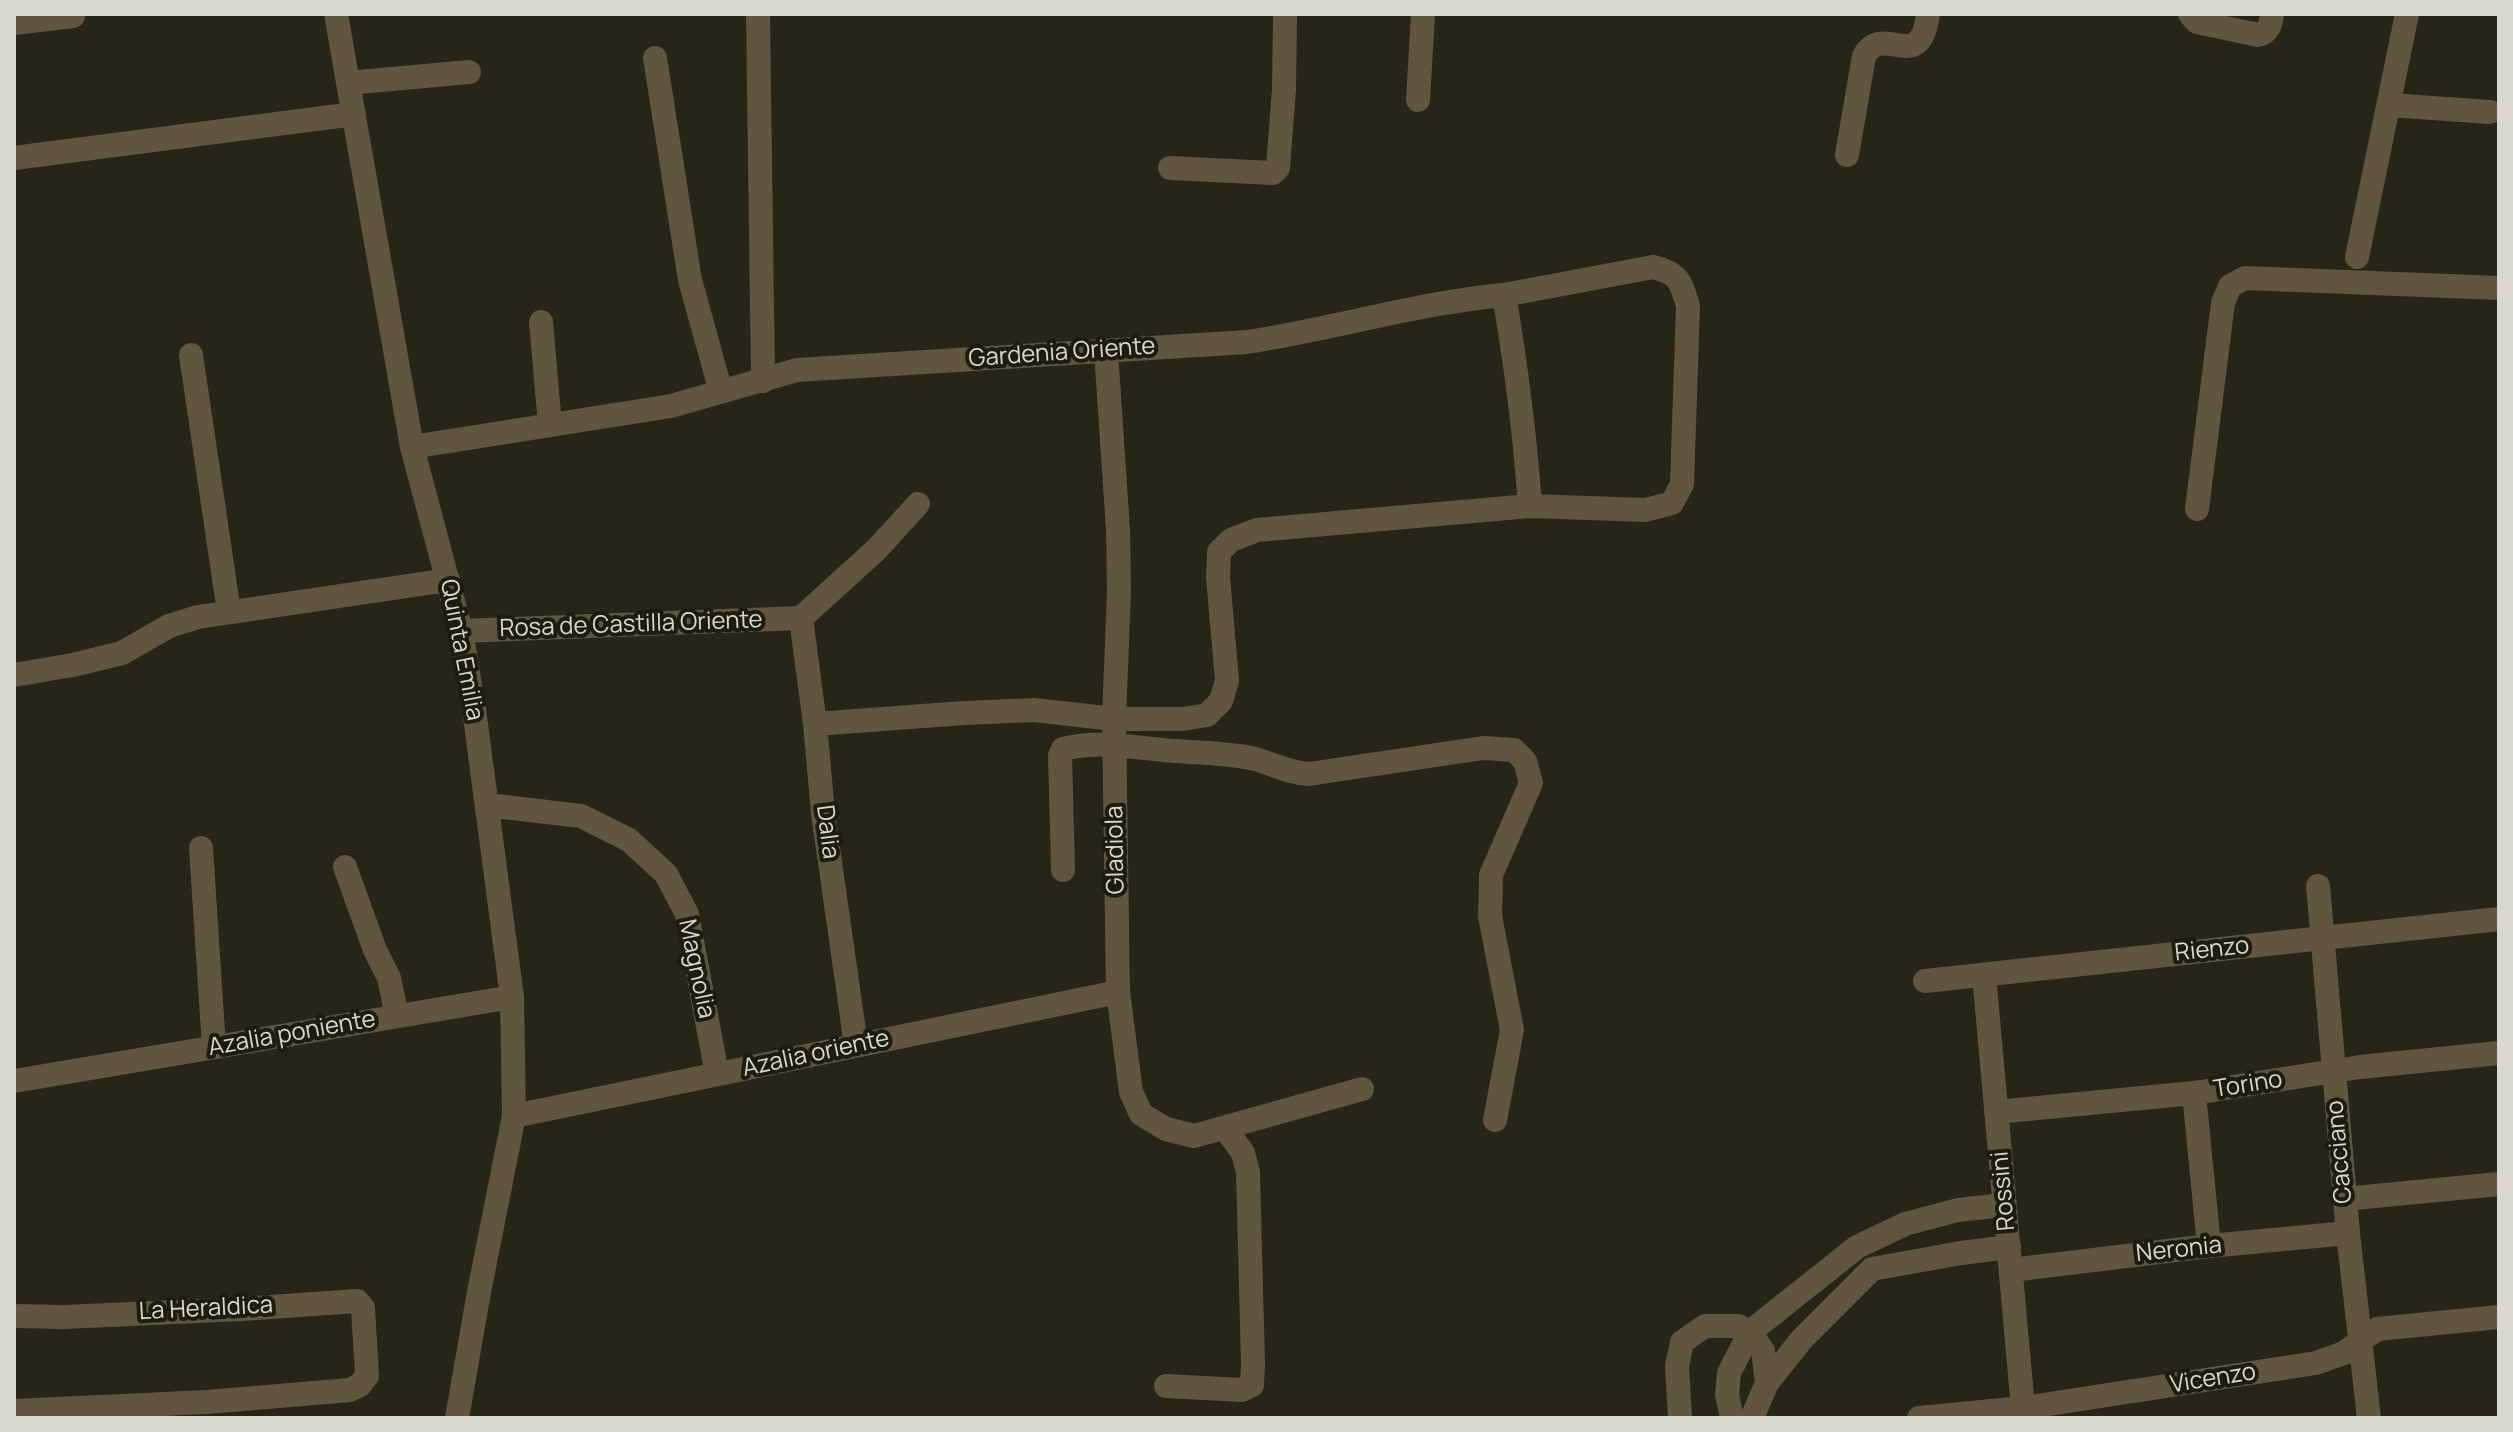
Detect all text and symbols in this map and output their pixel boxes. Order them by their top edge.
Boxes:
street label: Gardenia Oriente [968,332,1156,374]
street label: Quinta Emilia [433,577,489,723]
street label: Rosa de Castilla Oriente [499,606,763,644]
street label: Dalia [809,803,845,861]
street label: Gladiola [1101,805,1131,895]
street label: Magnolia [671,917,721,1021]
street label: Rienzo [2173,932,2251,968]
street label: Azalia poniente [206,1005,378,1063]
street label: Azalia oriente [740,1024,892,1084]
street label: Torino [2212,1065,2284,1105]
street label: Cacciano [2321,1099,2359,1205]
street label: Rossini [1986,1150,2022,1232]
street label: Neronia [2135,1231,2223,1269]
street label: La Heraldica [138,1291,274,1327]
street label: Vicenzo [2168,1358,2258,1400]

